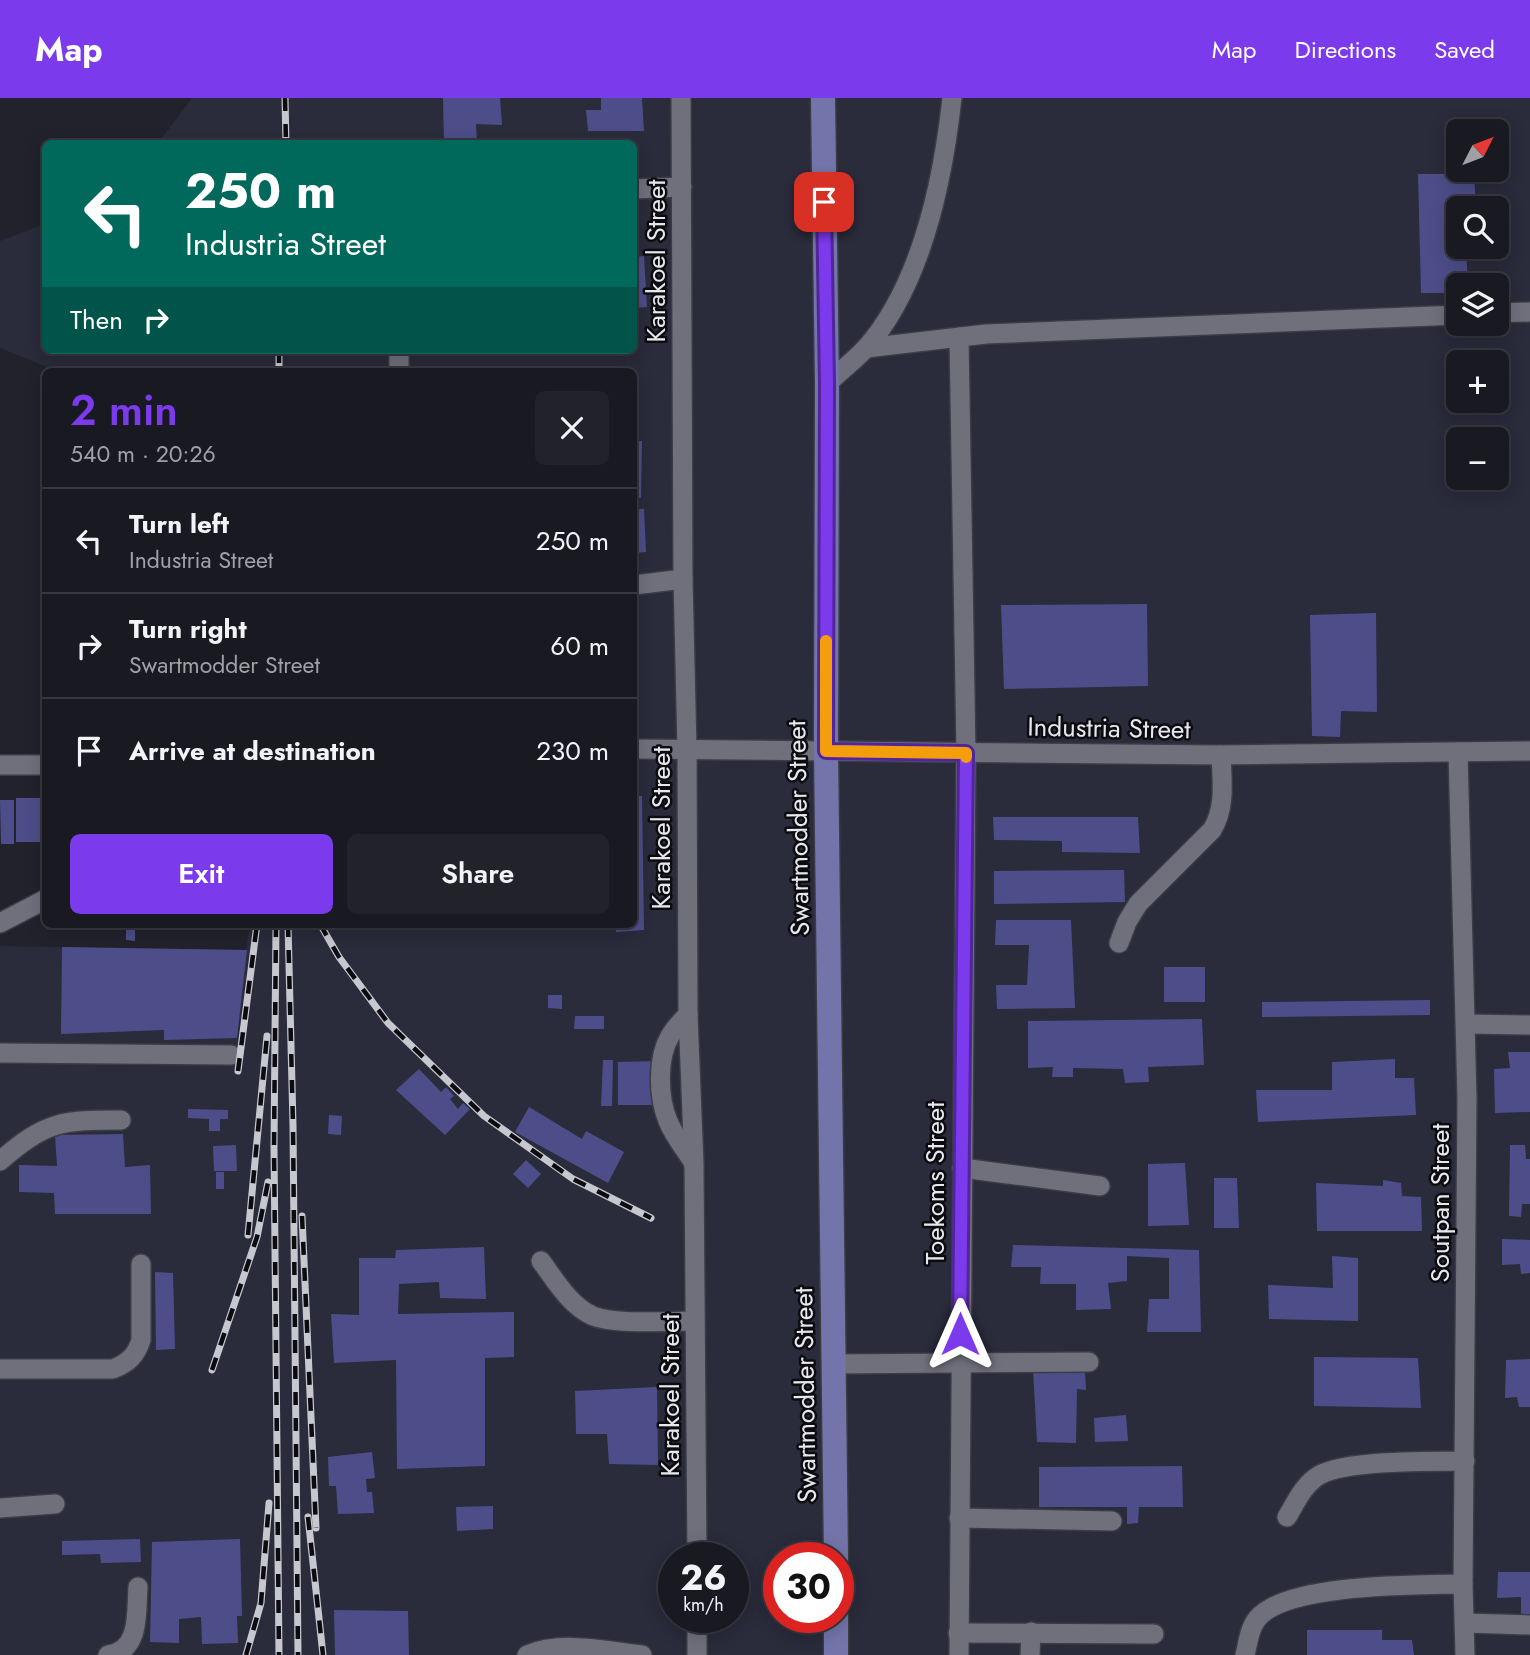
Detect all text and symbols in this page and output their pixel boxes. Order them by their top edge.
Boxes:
text: Map [35,26,103,73]
text: Map [1212,32,1257,67]
text: Directions [1295,32,1396,67]
text: Saved [1434,32,1495,67]
north arrow [1446,119,1508,182]
map controls [1446,119,1509,490]
text: 250 m [185,156,336,226]
icon: left [70,168,161,259]
pin [794,172,854,232]
street label: Karakoel Street [637,179,675,343]
icon: arrive [805,183,843,221]
button: search [1446,196,1509,259]
text: Industria Street [185,221,386,267]
button: layers [1446,273,1509,336]
text: Then [70,301,123,339]
icon: right [137,301,175,339]
button: + [1446,350,1509,413]
text: 2 min [70,380,178,441]
button: close [535,391,609,465]
button: − [1446,427,1509,490]
text: 540 m · 20:26 [70,437,216,471]
text: Turn left [129,505,229,543]
icon: left [70,522,108,560]
text: 250 m [536,522,609,560]
text: Industria Street [129,543,273,577]
text: Turn right [129,610,247,648]
icon: right [70,627,108,665]
text: 60 m [550,627,609,665]
text: Swartmodder Street [129,648,320,682]
street label: Industria Street [1027,708,1192,748]
street label: Swartmodder Street [777,719,819,936]
icon: arrive [70,732,108,770]
text: Arrive at destination [129,732,376,770]
text: 230 m [536,732,609,770]
street label: Karakoel Street [642,746,680,910]
button: Exit [70,834,333,914]
button: Share [347,834,609,914]
street label: Toekoms Street [916,1101,954,1264]
street label: Soutpan Street [1421,1123,1459,1283]
street label: Swartmodder Street [784,1286,826,1503]
position arrow [923,1297,997,1371]
street label: Karakoel Street [651,1313,689,1477]
speed limit sign: 30 [763,1542,854,1633]
text: 26 [680,1553,727,1603]
text: km/h [683,1592,724,1618]

